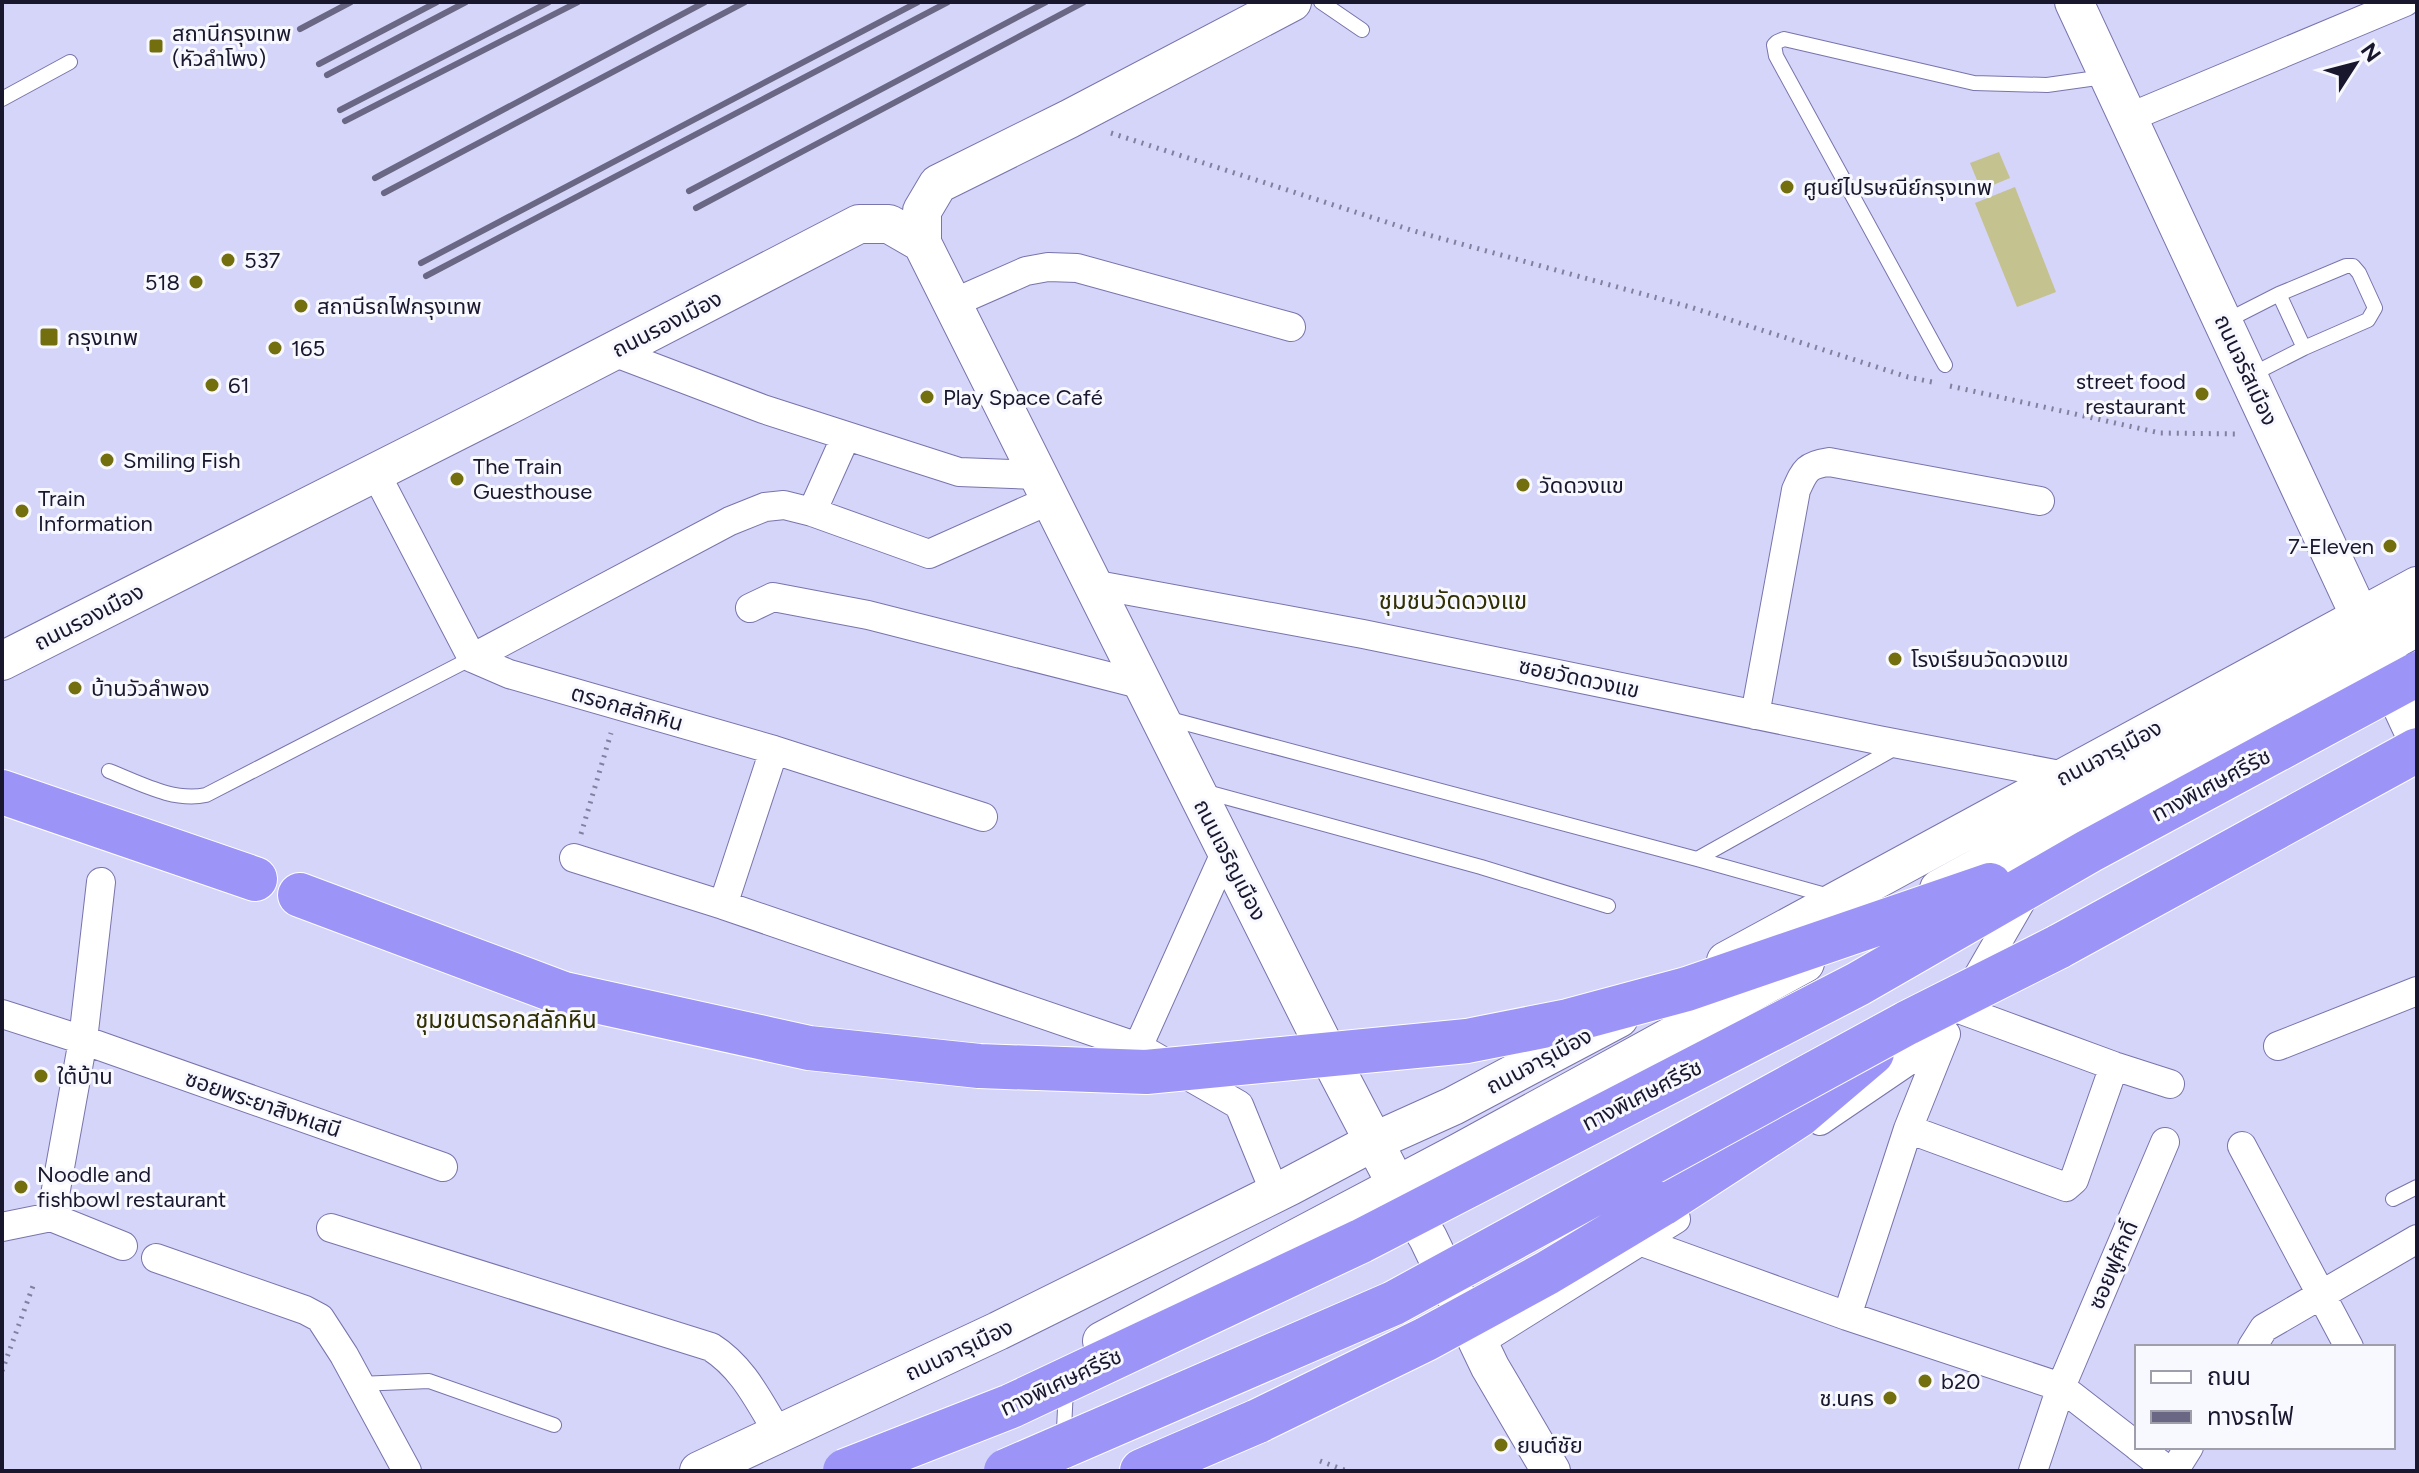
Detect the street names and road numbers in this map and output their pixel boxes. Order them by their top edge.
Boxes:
street label: ถนนรองเมือง [607,285,727,363]
street label: ถนนจรัสเมือง [2208,310,2284,430]
street label: ถนนรองเมือง [29,578,149,656]
street label: ซอยวัดดวงแข [1516,652,1642,704]
street label: ตรอกสลักหิน [568,679,686,737]
street label: ถนนจารุเมือง [2051,714,2167,792]
street label: ทางพิเศษศรีรัช [2147,742,2275,828]
street label: ถนนเจริญเมือง [1188,795,1272,925]
street label: ถนนจารุเมือง [1481,1022,1597,1100]
street label: ทางพิเศษศรีรัช [1578,1053,1706,1137]
street label: ซอยพระยาสิงหเสนี [182,1065,344,1143]
street label: ซอยฟูศักดิ์ [2082,1217,2144,1313]
street label: ถนนจารุเมือง [901,1313,1017,1387]
street label: ทางพิเศษศรีรัช [996,1342,1126,1422]

